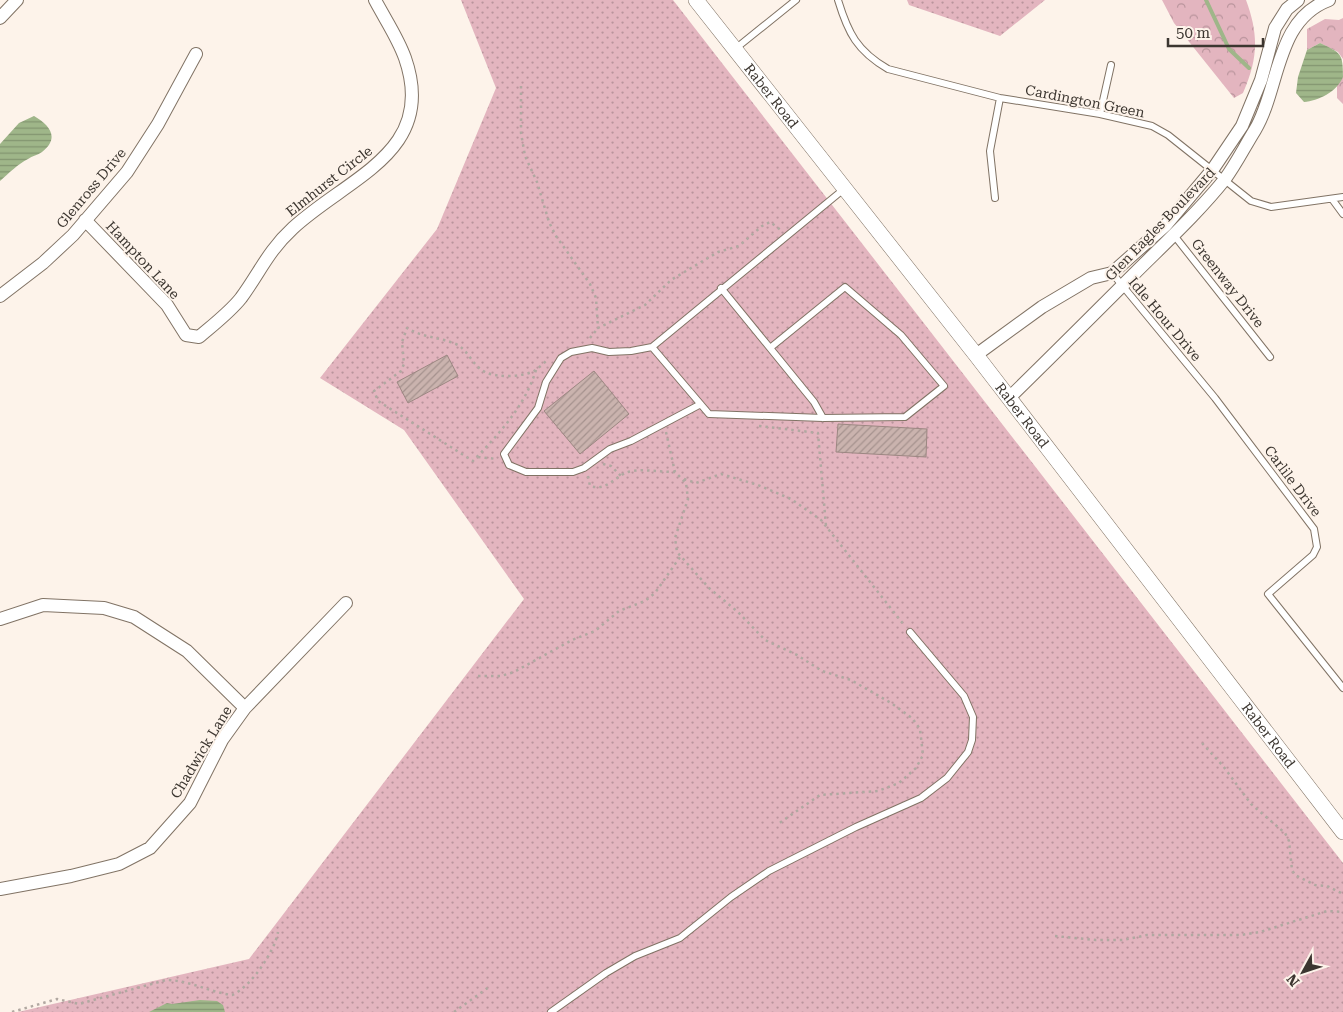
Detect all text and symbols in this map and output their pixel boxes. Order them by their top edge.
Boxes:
scale bar [1168,15,1263,47]
text: 50 m [1176,24,1211,42]
street label: Raber Road [741,60,802,131]
street label: Cardington Green [1024,82,1146,120]
street label: Elmhurst Circle [283,142,375,220]
street label: Glenross Drive [53,145,129,231]
street label: Glen Eagles Boulevard [1102,164,1218,284]
street label: Hampton Lane [103,218,183,302]
street label: Greenway Drive [1188,236,1268,331]
street label: Idle Hour Drive [1125,274,1205,364]
street label: Raber Road [992,379,1052,451]
street label: Carlile Drive [1261,443,1325,520]
street label: Raber Road [1239,700,1299,771]
street label: Chadwick Lane [167,703,235,801]
north arrow [1278,947,1328,997]
text: N [1283,971,1303,990]

